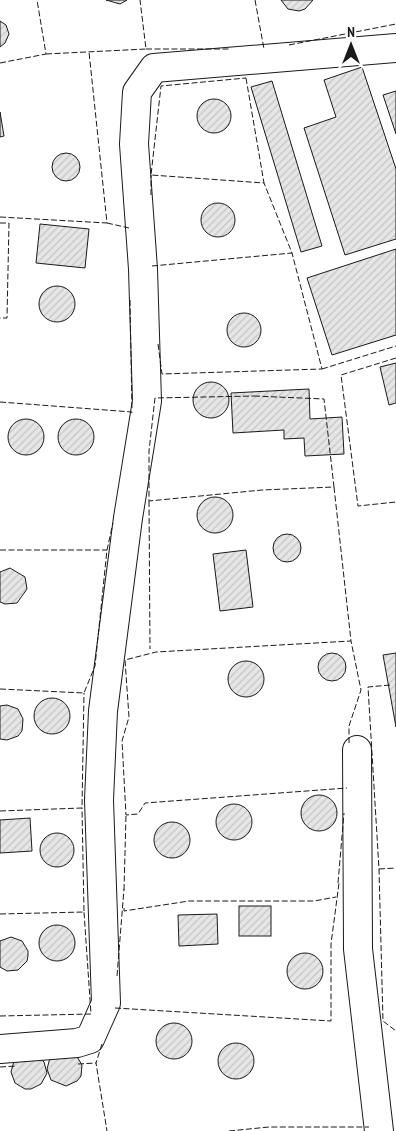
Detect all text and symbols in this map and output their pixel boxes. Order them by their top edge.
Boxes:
north arrow [326,20,376,70]
text: N [347,23,355,41]

